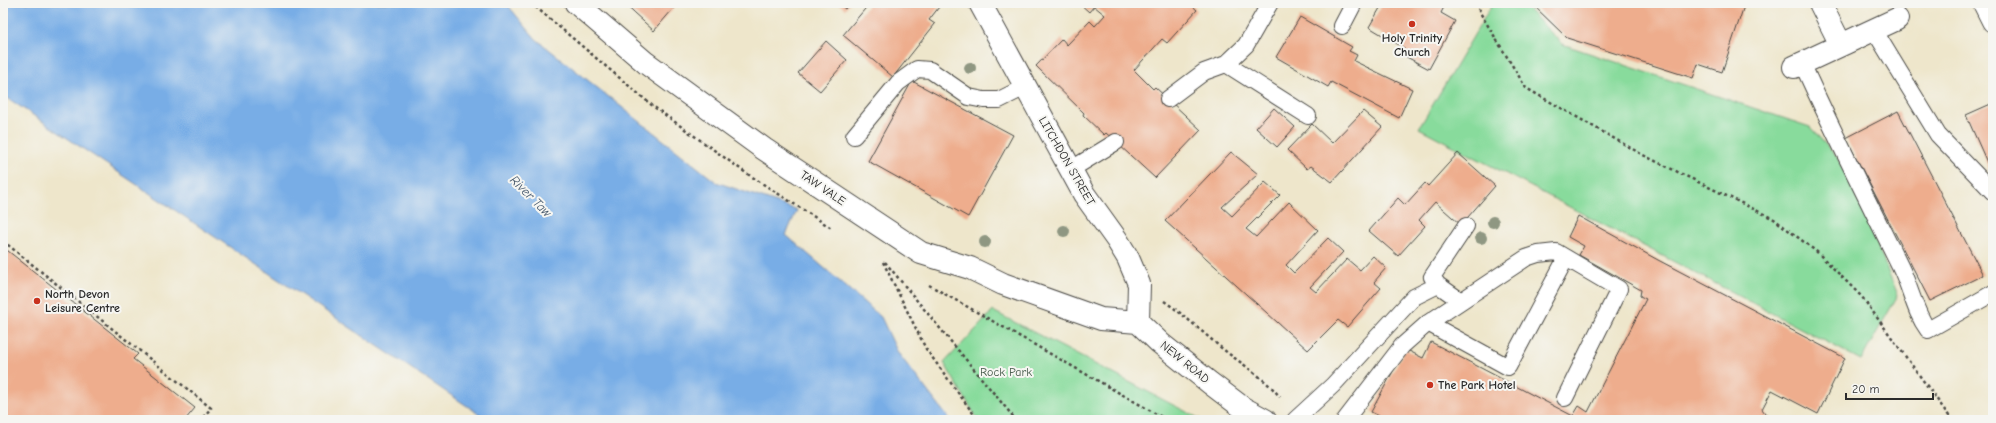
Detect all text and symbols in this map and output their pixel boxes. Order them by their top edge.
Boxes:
marker: Holy Trinity Church [1407,19,1417,29]
place label: Holy Trinity Church [1382,31,1443,59]
street label: LITCHDON STREET [1036,114,1098,209]
street label: TAW VALE [798,168,848,208]
water label: River Taw [507,172,556,221]
place label: North Devon Leisure Centre [45,287,120,315]
marker: North Devon Leisure Centre [32,296,42,306]
street label: NEW ROAD [1158,338,1212,386]
park label: Rock Park [980,365,1032,379]
scale bar [1846,375,1933,401]
place label: The Park Hotel [1438,378,1516,392]
marker: The Park Hotel [1425,380,1435,390]
text: 20 m [1852,382,1880,396]

